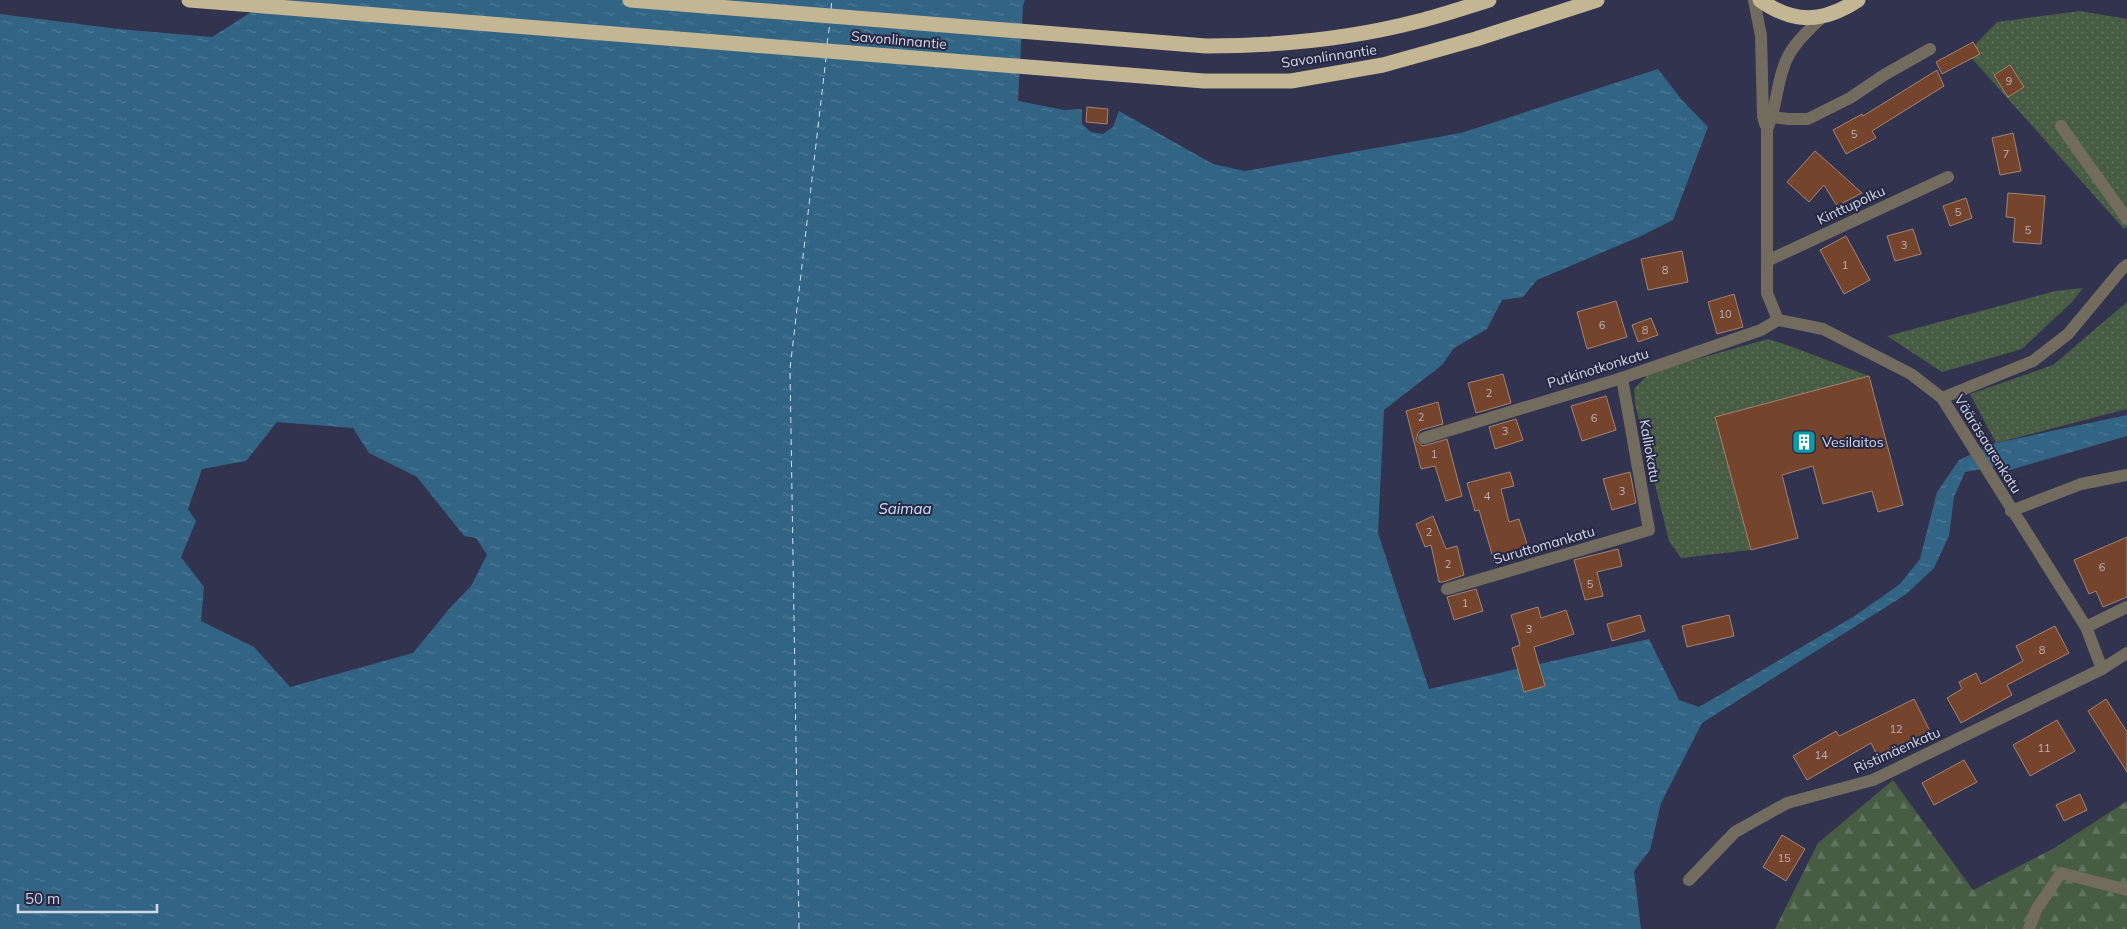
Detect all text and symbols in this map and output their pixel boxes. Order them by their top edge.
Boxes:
street label: Savonlinnantie [850,27,948,53]
street label: Savonlinnantie [1280,40,1378,72]
house number: 9 [2006,74,2012,88]
house number: 5 [1851,127,1858,141]
house number: 7 [2003,147,2009,161]
street label: Kinttupolku [1814,181,1888,229]
house number: 5 [1955,205,1962,219]
house number: 5 [2025,223,2032,237]
house number: 3 [1901,238,1907,252]
house number: 1 [1842,258,1848,272]
house number: 8 [1662,263,1669,277]
house number: 10 [1718,307,1732,321]
house number: 6 [1599,318,1606,332]
house number: 8 [1642,323,1649,337]
street label: Putkinotkonkatu [1545,344,1651,392]
house number: 2 [1486,386,1493,400]
street label: Vääräsaarenkatu [1950,391,2026,497]
house number: 2 [1418,410,1425,424]
house number: 6 [1591,411,1598,425]
street label: Kalliokatu [1636,418,1664,484]
house number: 3 [1502,424,1508,438]
building icon: Vesilaitos [1791,429,1817,455]
place label: Vesilaitos [1822,433,1884,451]
house number: 1 [1431,447,1437,461]
house number: 3 [1619,484,1625,498]
house number: 4 [1484,489,1491,503]
water label: Saimaa [878,499,932,518]
street label: Suruttomankatu [1491,522,1597,568]
house number: 2 [1426,525,1433,539]
house number: 2 [1445,557,1452,571]
house number: 6 [2099,560,2106,574]
house number: 5 [1587,577,1594,591]
house number: 1 [1462,596,1468,610]
house number: 3 [1526,622,1532,636]
house number: 8 [2039,643,2046,657]
house number: 12 [1889,722,1903,736]
street label: Ristimäenkatu [1851,723,1943,777]
house number: 11 [2037,741,2051,755]
house number: 14 [1814,748,1828,762]
house number: 15 [1777,851,1791,865]
scale bar [18,882,156,914]
text: 50 m [25,889,60,908]

